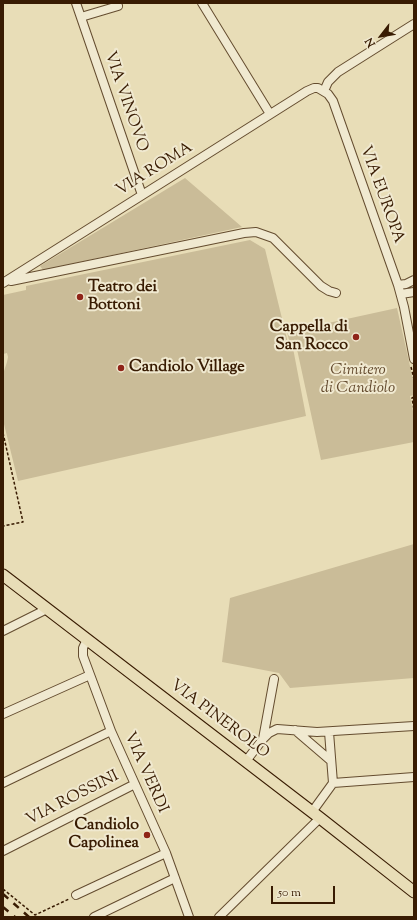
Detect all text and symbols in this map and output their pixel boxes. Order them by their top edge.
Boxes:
north arrow [361,16,401,56]
text: N [362,34,380,50]
street label: VIA VINOVO [99,49,151,155]
street label: VIA ROMA [113,139,197,201]
street label: VIA EUROPA [354,144,408,246]
place label: Teatro dei Bottoni [88,278,157,316]
marker: Teatro dei Bottoni [75,292,85,302]
place label: Cappella di San Rocco [270,318,348,356]
marker: Cappella di San Rocco [351,332,361,342]
place label: Candiolo Village [129,358,245,378]
park label: Cimitero di Candiolo [321,361,395,399]
marker: Candiolo Village [116,363,126,373]
street label: VIA PINEROLO [166,676,272,764]
street label: VIA VERDI [119,730,171,816]
street label: VIA ROSSINI [23,767,123,831]
place label: Candiolo Capolinea [68,816,139,854]
marker: Candiolo Capolinea [142,830,152,840]
scale bar [273,878,337,904]
text: 50 m [278,884,301,902]

